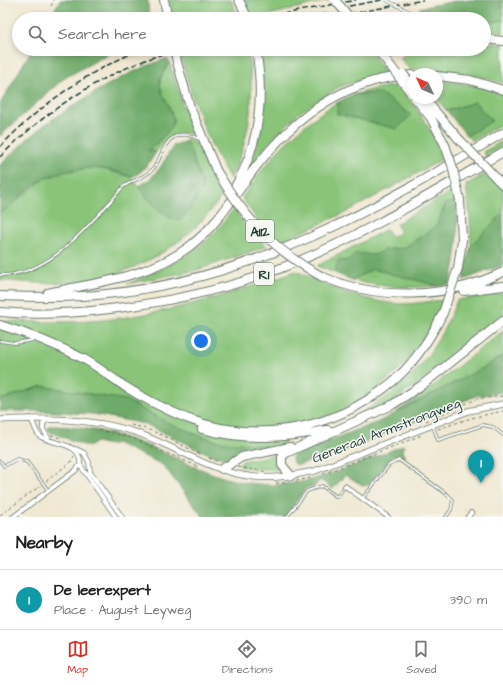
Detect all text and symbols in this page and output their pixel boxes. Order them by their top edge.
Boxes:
search box [12,12,491,56]
icon: search [26,23,48,45]
text: Search here [58,24,147,45]
north arrow [407,68,443,104]
road number: A112 [246,220,274,242]
road number: R1 [254,263,274,285]
your location [191,331,211,351]
street label: Generaal Armstrongweg [309,393,464,469]
pin: 1 [468,450,494,483]
text: Nearby [16,531,73,555]
text: De leerexpert [54,580,151,601]
text: 1 [28,591,30,609]
text: 390 m [449,591,487,609]
text: Place · August Leyweg [54,601,191,619]
tab: Map [67,638,89,677]
tab: Directions [222,638,273,677]
tab: Saved [406,638,436,677]

